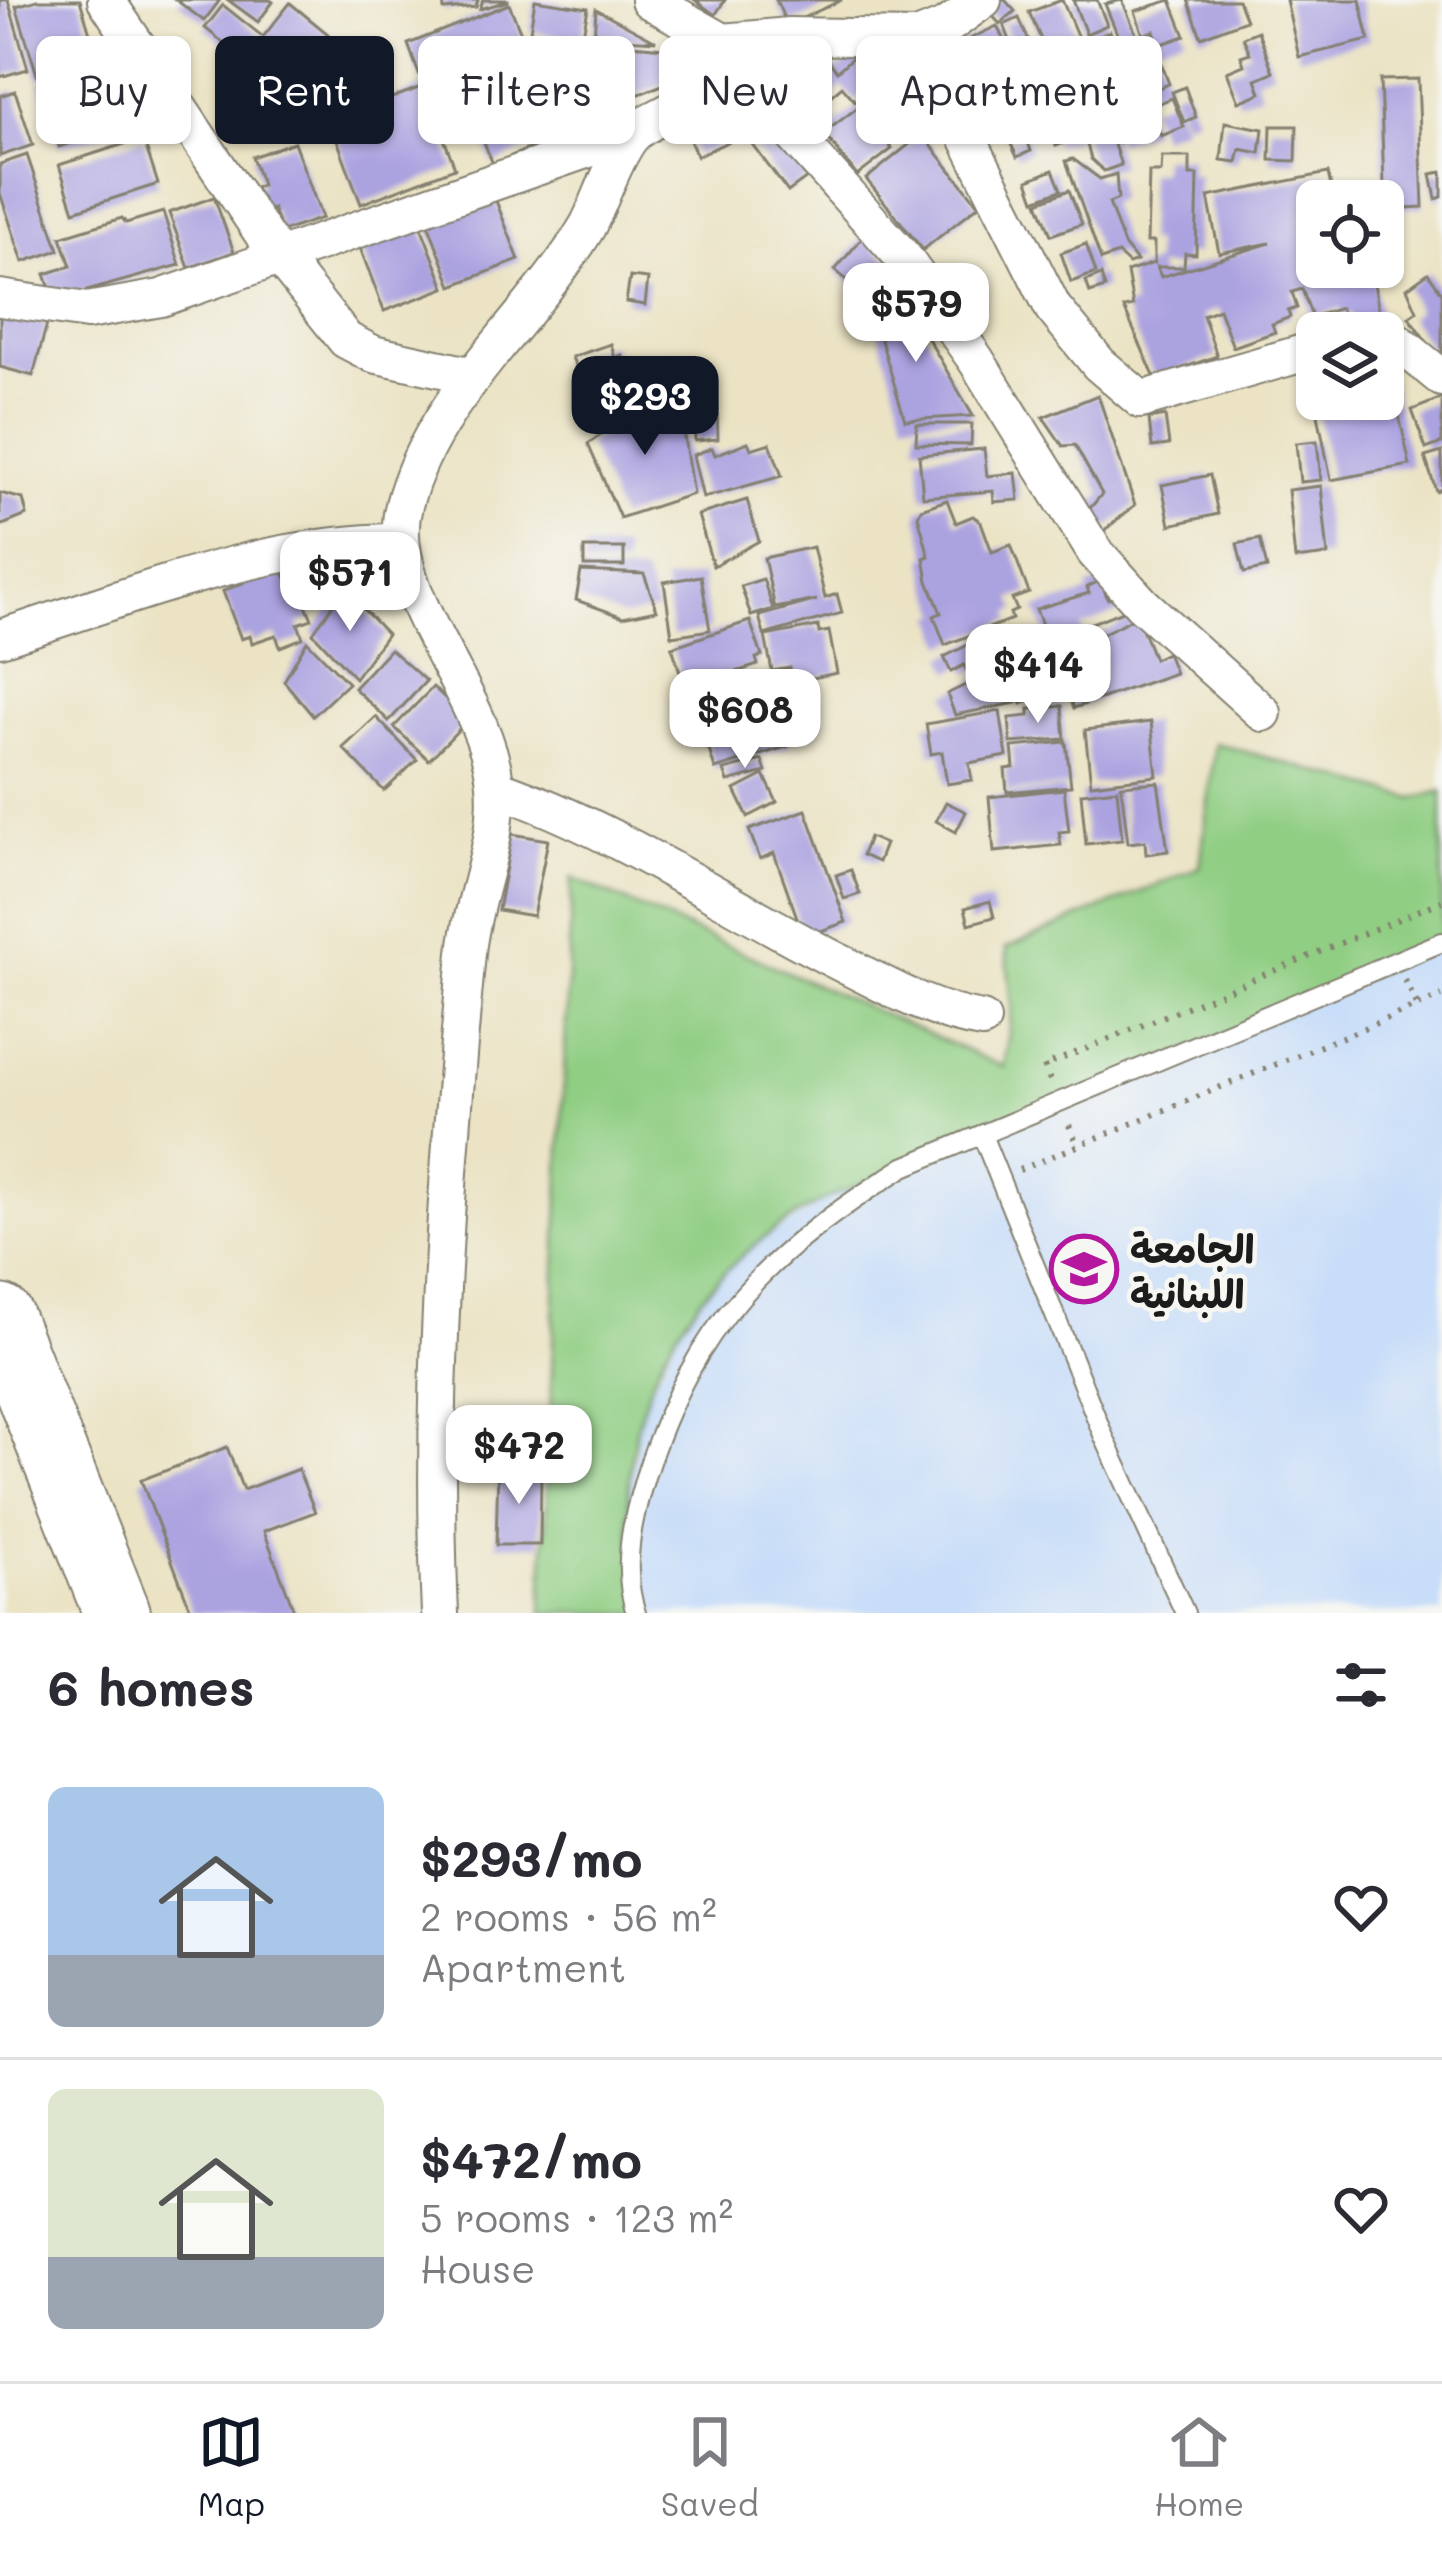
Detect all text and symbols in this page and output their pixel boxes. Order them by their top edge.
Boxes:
chip: Buy [36,36,191,144]
chip: Rent [215,36,394,144]
chip: Filters [418,36,635,144]
chip: New [659,36,832,144]
chip: Apartment [856,36,1162,144]
map controls [1296,180,1404,420]
button: locate [1296,180,1404,288]
pin: $579 [845,263,987,365]
text: $579 [870,276,962,327]
button: layers [1296,312,1404,420]
pin: $293 [574,356,716,458]
text: $293 [599,369,691,420]
pin: $571 [279,532,421,634]
text: $571 [307,545,393,596]
pin: $414 [967,624,1109,726]
text: $414 [993,637,1083,688]
pin: $608 [674,669,816,771]
text: $608 [697,682,793,733]
place label: الجامعة اللبنانية [1130,1222,1255,1319]
school or university icon: الجامعة اللبنانية [1049,1234,1119,1304]
pin: $472 [448,1405,590,1507]
text: $472 [473,1418,565,1469]
text: 6 homes [48,1652,254,1719]
icon: filters [1328,1652,1394,1718]
text: $293/mo [420,1823,643,1890]
icon: home [144,1835,288,1979]
icon: heart [1328,1874,1394,1940]
text: 2 rooms · 56 m² [420,1890,717,1941]
text: Apartment [420,1941,626,1992]
text: $472/mo [420,2124,642,2191]
icon: home [144,2137,288,2281]
icon: heart [1328,2176,1394,2242]
text: 5 rooms · 123 m² [420,2191,733,2242]
text: House [420,2242,535,2293]
tab: Map [198,2409,265,2524]
tab: Saved [661,2409,759,2524]
tab: Home [1154,2409,1244,2524]

